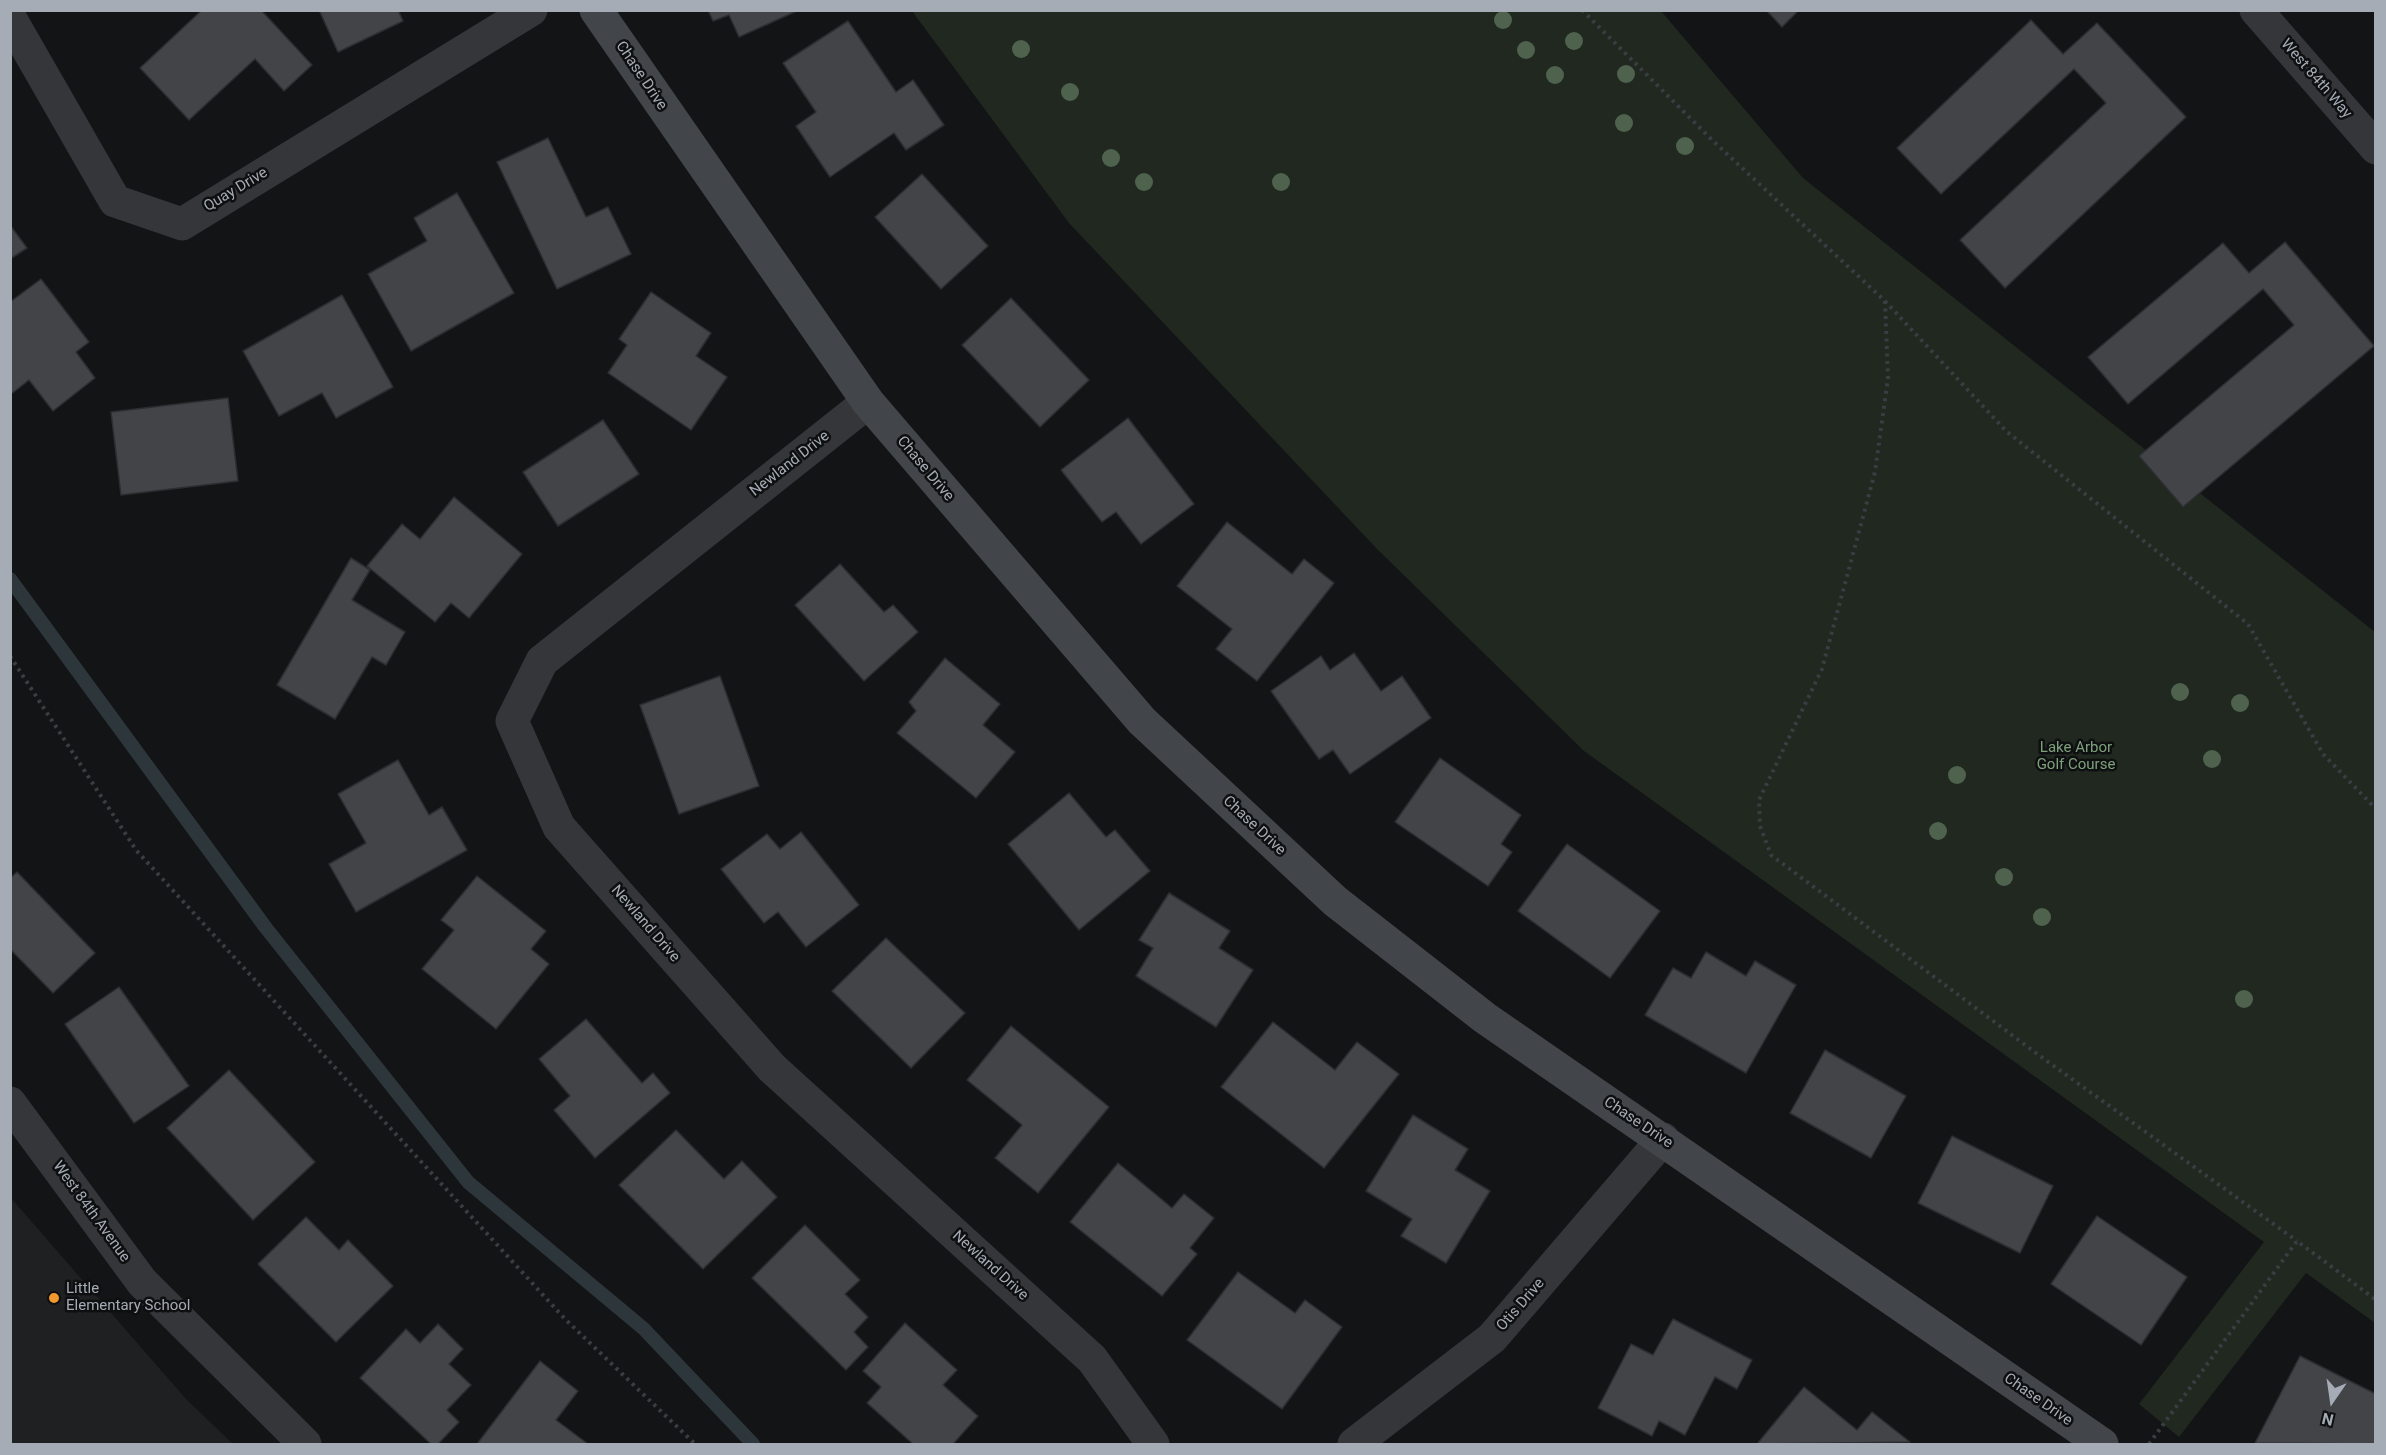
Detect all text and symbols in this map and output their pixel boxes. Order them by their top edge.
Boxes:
street label: West 84th Way [2277,36,2355,122]
street label: Chase Drive [611,38,671,114]
street label: Quay Drive [201,164,271,216]
street label: Newland Drive [747,427,833,501]
street label: Chase Drive [893,433,957,505]
park label: Lake Arbor Golf Course [2037,739,2115,774]
street label: Chase Drive [1219,792,1289,860]
street label: Newland Drive [607,882,683,966]
street label: Chase Drive [1600,1093,1676,1153]
street label: West 84th Avenue [48,1158,134,1266]
street label: Newland Drive [948,1227,1032,1305]
street label: Otis Drive [1493,1275,1549,1335]
place label: Little Elementary School [66,1280,190,1315]
marker: Little Elementary School [47,1291,61,1305]
street label: Chase Drive [2000,1370,2076,1430]
north arrow [2302,1371,2362,1431]
text: N [2320,1409,2335,1430]

